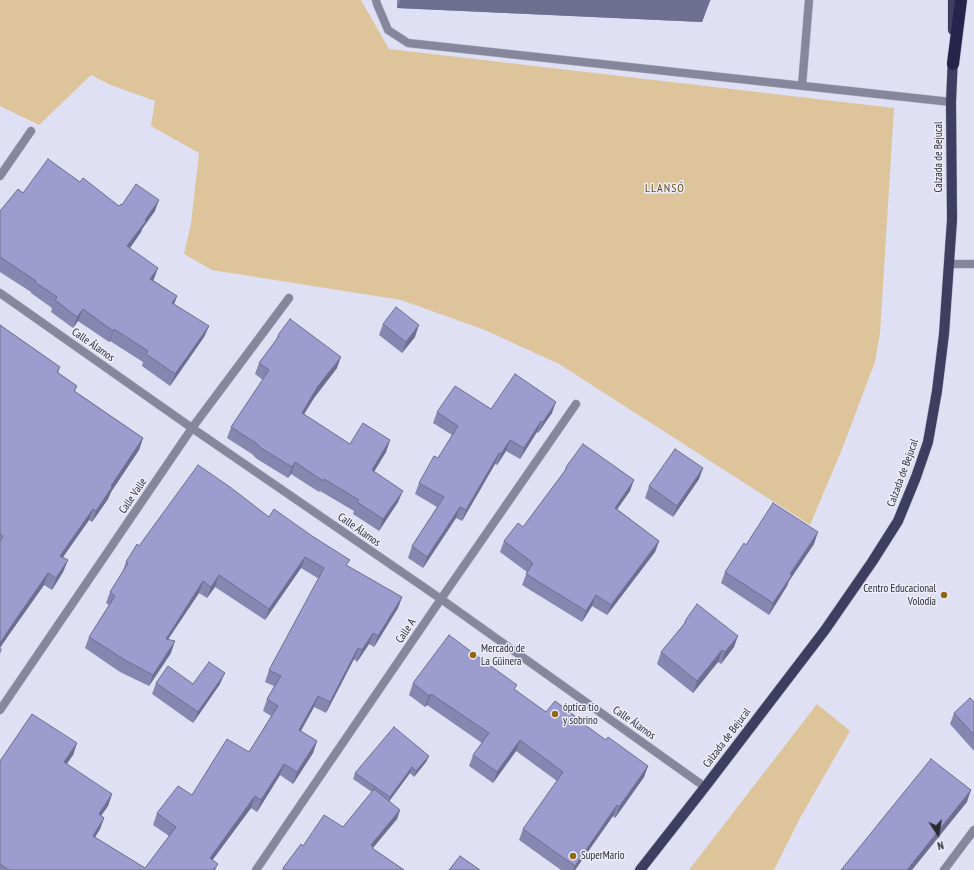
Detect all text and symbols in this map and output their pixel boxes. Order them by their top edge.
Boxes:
street label: Calzada de Bejucal [932,121,946,193]
district label: LLANSÓ [645,182,685,196]
street label: Calle Álamos [69,326,117,364]
street label: Calzada de Bejucal [885,437,921,509]
street label: Calle Valle [116,476,150,516]
street label: Calle Álamos [335,511,383,549]
place label: Centro Educacional Volodia [863,582,936,608]
marker: Centro Educacional Volodia [939,590,949,600]
street label: Calle A [393,616,419,646]
place label: Mercado de La Güinera [481,642,525,668]
marker: Mercado de La Güinera [468,650,478,660]
place label: óptica tío y sobrino [563,701,599,727]
street label: Calle Álamos [610,704,658,742]
street label: Calzada de Bejucal [700,706,754,770]
marker: óptica tío y sobrino [550,709,560,719]
north arrow [918,814,958,854]
text: N [936,838,945,853]
place label: SuperMario [581,849,624,863]
marker: SuperMario [568,851,578,861]

